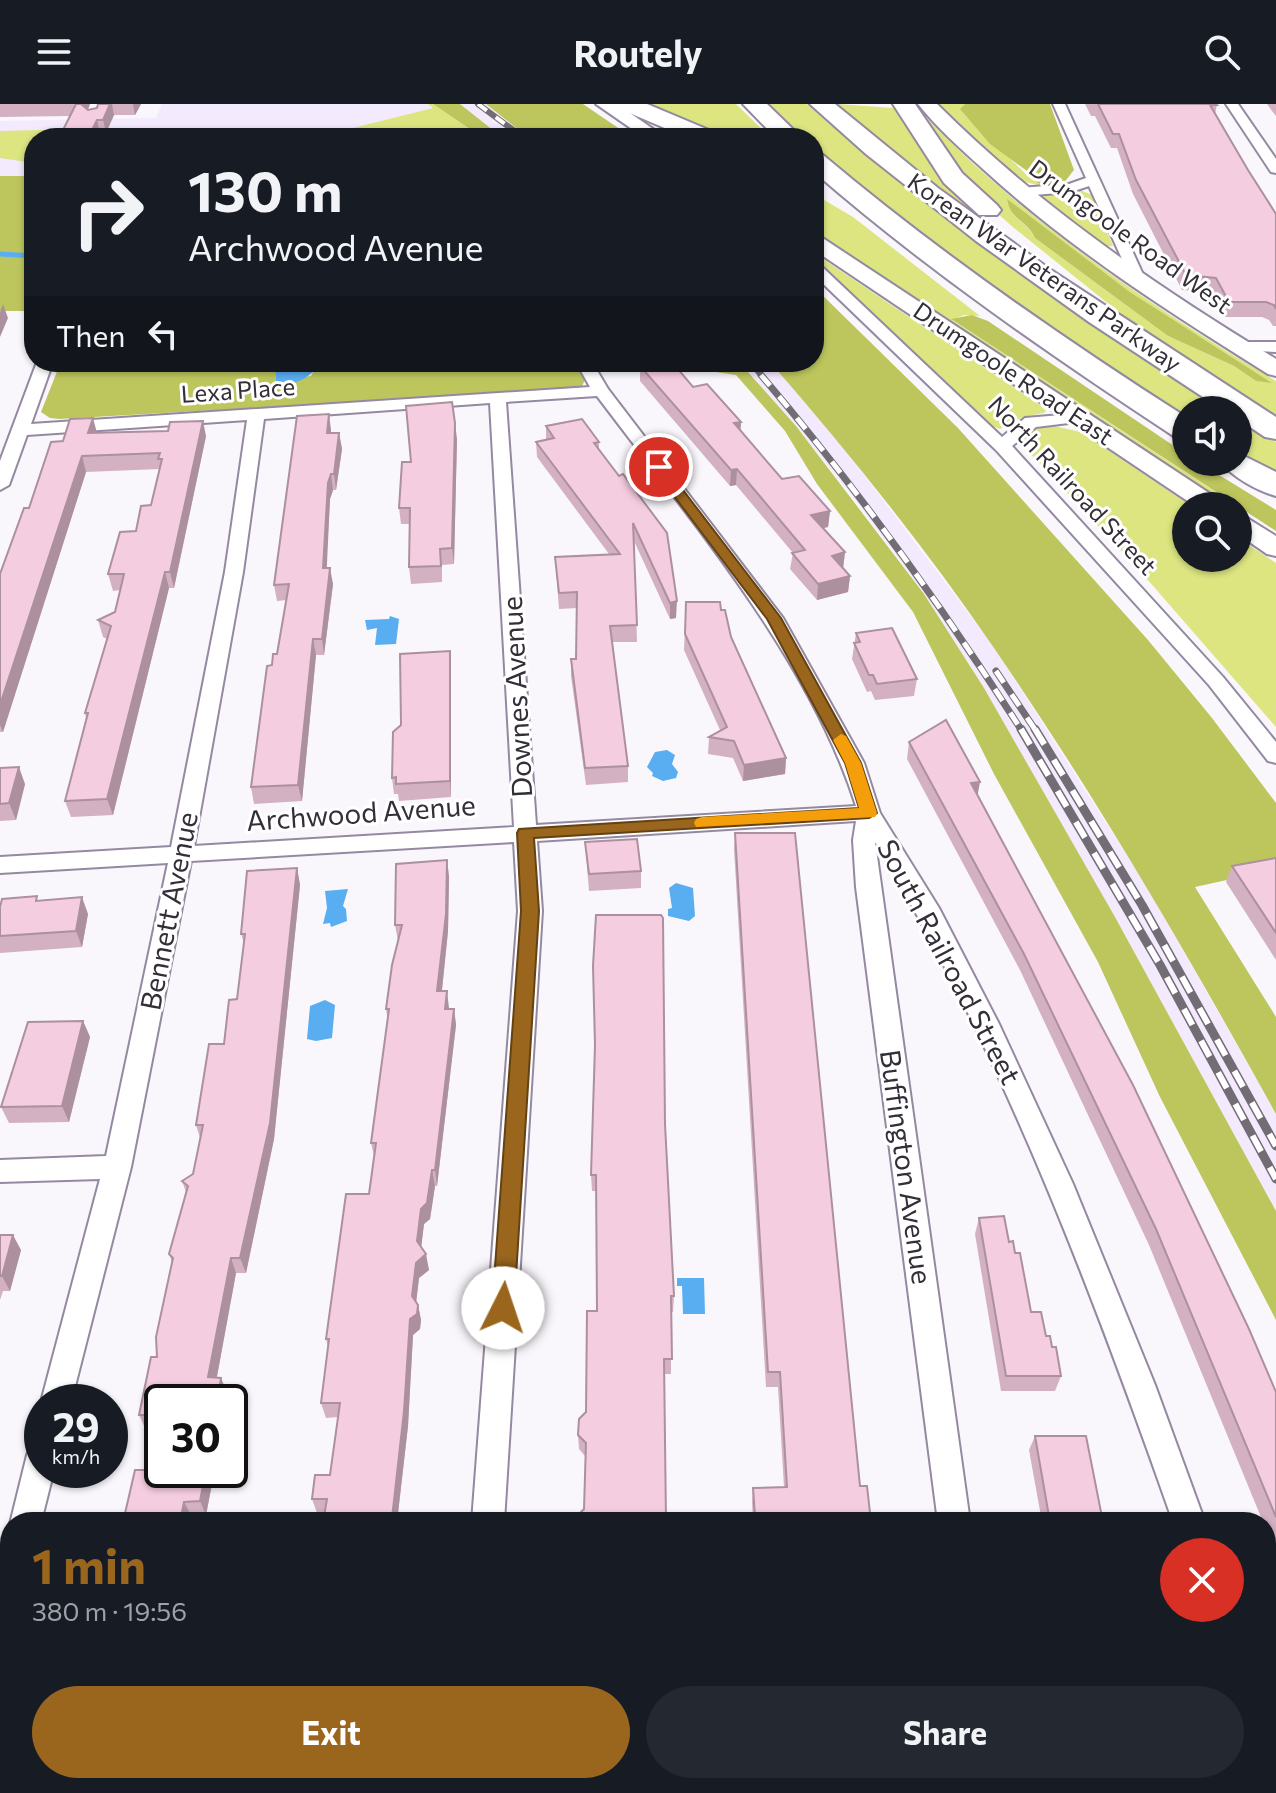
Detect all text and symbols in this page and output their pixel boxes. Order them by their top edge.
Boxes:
icon: menu [32,30,76,74]
text: Routely [573,30,703,74]
icon: search [1200,30,1244,74]
street label: Drumgoole Road West [1024,153,1238,319]
text: 130 m [188,155,343,224]
icon: right [56,160,160,264]
street label: Korean War Veterans Parkway [903,166,1187,377]
text: Archwood Avenue [188,224,484,268]
street label: Drumgoole Road East [909,295,1119,450]
icon: left [141,312,185,356]
text: Then [56,316,125,353]
street label: Lexa Place [180,371,296,408]
street label: North Railroad Street [983,390,1163,580]
map controls [1172,396,1252,572]
button: sound [1172,396,1252,476]
pin [625,433,693,501]
icon: arrive [637,445,681,489]
button: search [1172,492,1252,572]
street label: Downes Avenue [494,596,538,799]
street label: Archwood Avenue [245,787,477,837]
street label: Bennett Avenue [132,809,204,1013]
street label: South Railroad Street [871,833,1029,1090]
street label: Buffington Avenue [874,1047,940,1286]
position arrow [461,1266,545,1350]
speed limit sign: 30 [144,1384,248,1488]
text: 29 [52,1401,100,1450]
text: km/h [52,1444,100,1468]
text: 1 min [32,1535,146,1594]
button: close [1160,1538,1244,1622]
text: 380 m · 19:56 [32,1595,187,1626]
button: Exit [32,1686,630,1778]
button: Share [646,1686,1244,1778]

